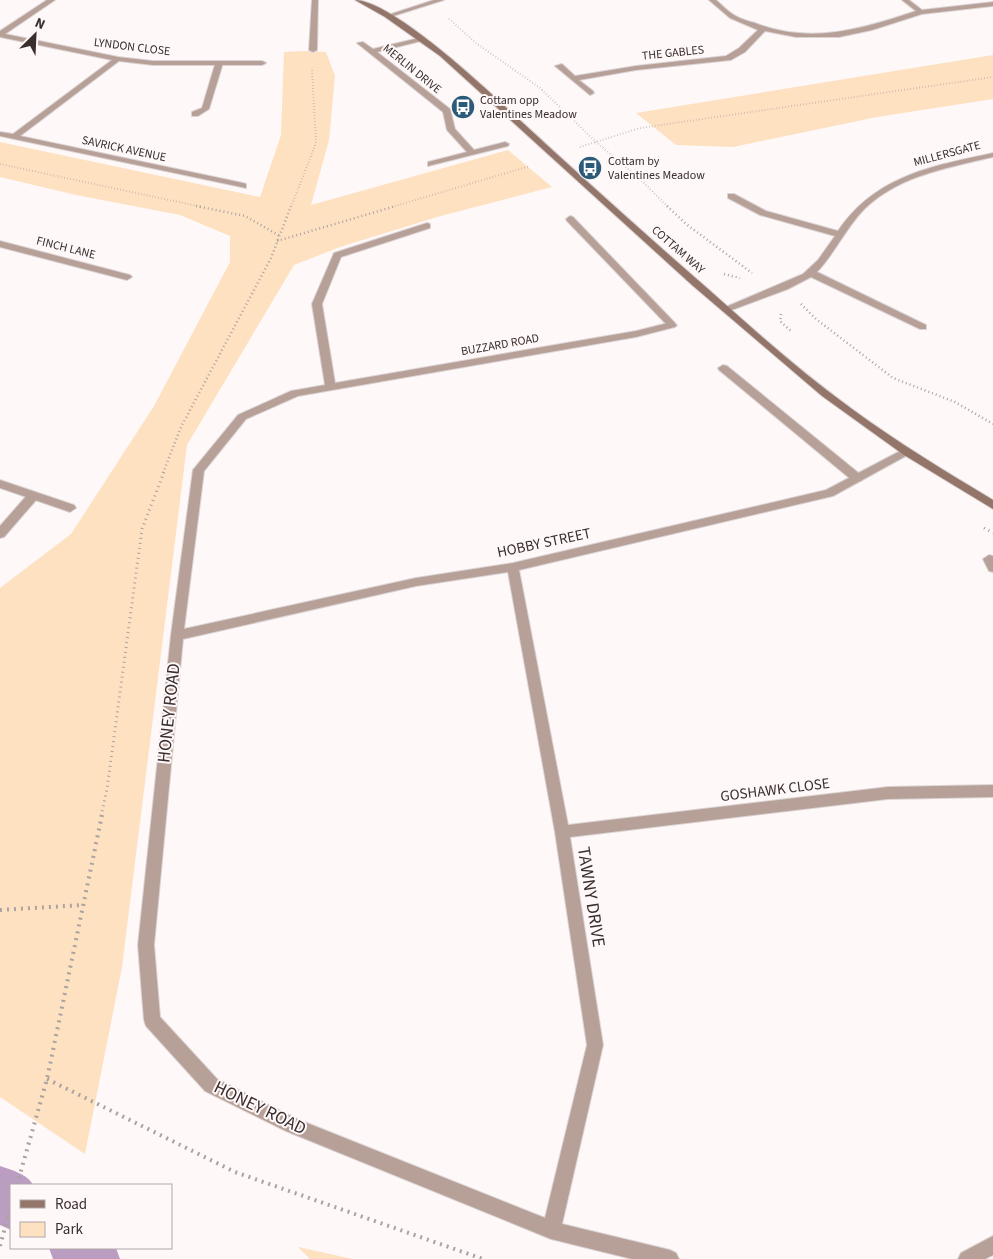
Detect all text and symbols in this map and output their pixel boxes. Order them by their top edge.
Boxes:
north arrow [10,10,60,60]
text: N [32,13,48,35]
street label: LYNDON CLOSE [93,34,171,60]
street label: MERLIN DRIVE [379,40,445,98]
street label: THE GABLES [641,41,705,65]
place label: Cottam opp Valentines Meadow [480,92,577,123]
bus stop icon: Cottam opp Valentines Meadow [450,94,476,120]
street label: SAVRICK AVENUE [80,132,168,166]
street label: MILLERSGATE [912,137,982,171]
place label: Cottam by Valentines Meadow [608,153,705,184]
bus stop icon: Cottam by Valentines Meadow [577,155,603,181]
street label: COTTAM WAY [648,222,709,278]
street label: FINCH LANE [35,232,97,264]
street label: BUZZARD ROAD [460,330,540,360]
street label: HOBBY STREET [495,523,593,563]
street label: HONEY ROAD [151,662,187,764]
street label: GOSHAWK CLOSE [719,773,831,807]
street label: TAWNY DRIVE [571,845,611,949]
street label: HONEY ROAD [210,1075,310,1141]
legend [10,1184,172,1249]
text: Road [55,1194,87,1215]
text: Park [55,1219,84,1240]

